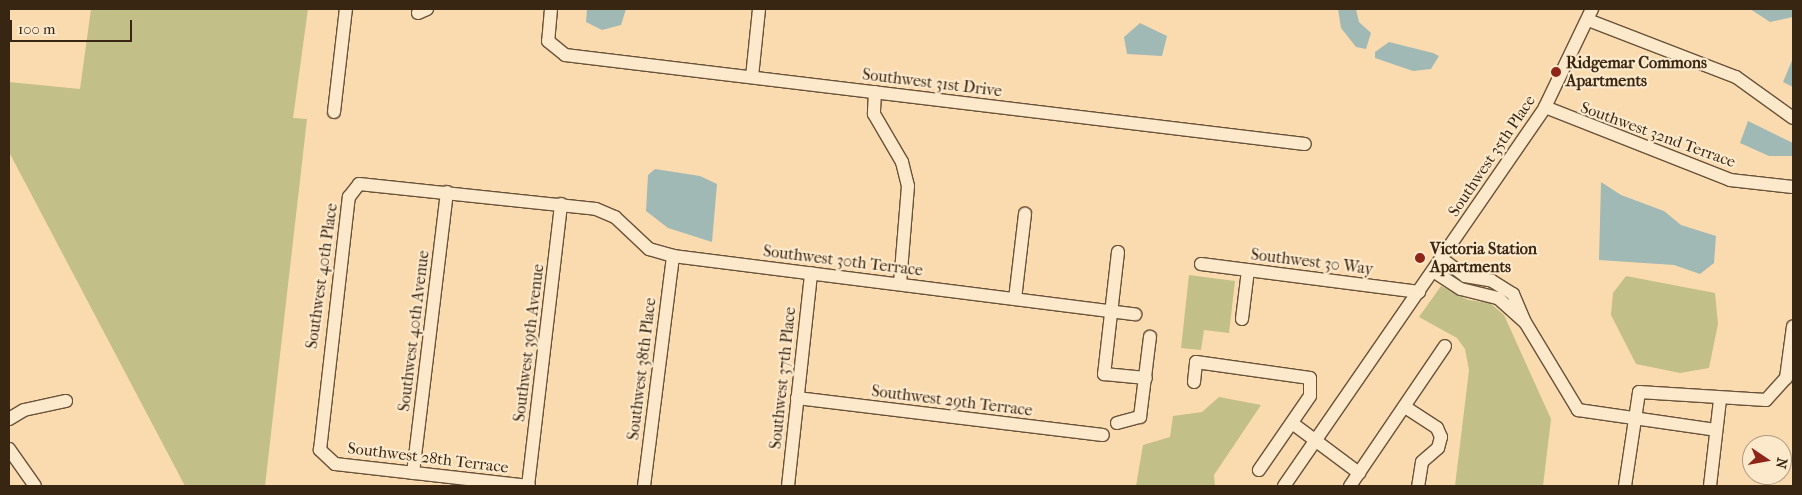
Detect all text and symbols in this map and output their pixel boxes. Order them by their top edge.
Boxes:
scale bar [12,10,135,42]
text: 100 m [18,20,56,38]
place label: Ridgemar Commons Apartments [1566,53,1707,91]
street label: Southwest 31st Drive [861,65,1003,101]
marker: Ridgemar Commons Apartments [1550,66,1562,78]
street label: Southwest 35th Place [1444,92,1540,220]
street label: Southwest 32nd Terrace [1578,98,1738,172]
street label: Southwest 40th Place [302,202,342,350]
place label: Victoria Station Apartments [1430,239,1537,277]
street label: Southwest 30th Terrace [762,242,924,280]
street label: Southwest 30 Way [1250,245,1374,279]
street label: Southwest 40th Avenue [395,249,433,413]
marker: Victoria Station Apartments [1414,252,1426,264]
street label: Southwest 39th Avenue [510,263,548,423]
street label: Southwest 38th Place [624,297,660,441]
street label: Southwest 37th Place [766,306,800,450]
street label: Southwest 29th Terrace [870,382,1034,420]
north arrow [1742,435,1792,485]
street label: Southwest 28th Terrace [346,439,510,477]
text: N [1772,456,1791,470]

